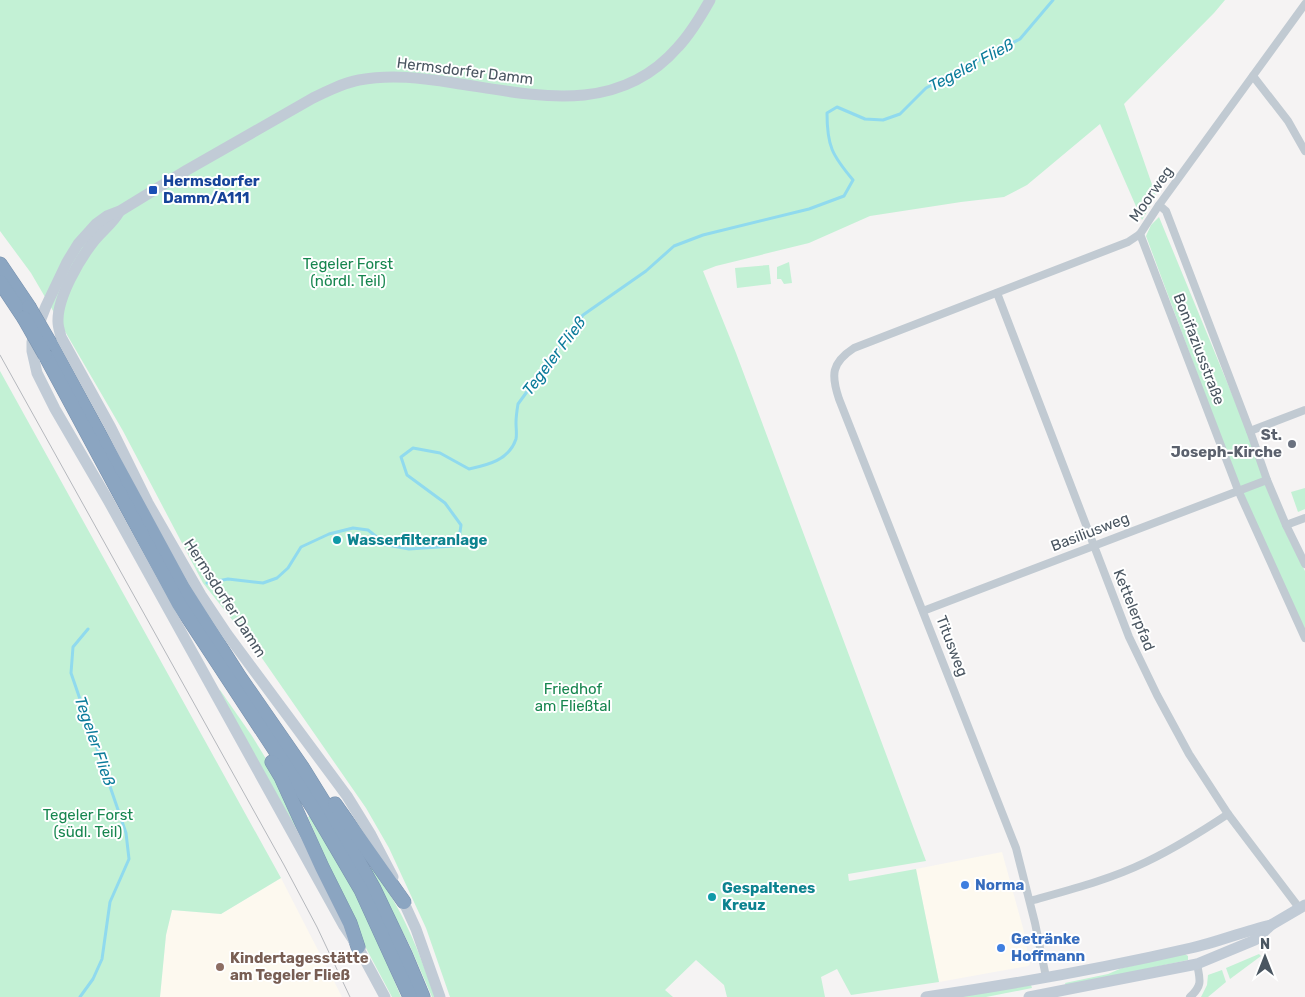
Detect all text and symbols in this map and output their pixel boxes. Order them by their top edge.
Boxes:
water label: Tegeler Fließ [925,34,1017,95]
street label: Hermsdorfer Damm [396,54,534,88]
street label: Moorweg [1125,163,1177,225]
place label: Hermsdorfer Damm/A111 [163,172,260,207]
marker: Hermsdorfer Damm/A111 [147,184,159,196]
park label: Tegeler Forst (nördl. Teil) [303,255,393,290]
street label: Bonifaziusstraße [1169,291,1229,407]
water label: Tegeler Fließ [518,313,590,399]
place label: St. Joseph-Kirche [1171,426,1282,461]
marker: St. Joseph-Kirche [1286,438,1298,450]
street label: Basiliusweg [1048,509,1132,555]
place label: Wasserfilteranlage [347,531,487,549]
marker: Wasserfilteranlage [331,534,343,546]
street label: Hermsdorfer Damm [180,535,270,661]
street label: Kettelerpfad [1109,567,1159,653]
street label: Titusweg [932,613,972,679]
park label: Friedhof am Fließtal [535,680,611,715]
water label: Tegeler Fließ [71,694,119,789]
park label: Tegeler Forst (südl. Teil) [43,806,133,841]
place label: Norma [975,876,1025,894]
place label: Gespaltenes Kreuz [722,879,815,914]
marker: Norma [959,879,971,891]
marker: Gespaltenes Kreuz [706,891,718,903]
place label: Getränke Hoffmann [1011,930,1085,965]
north arrow [1240,932,1290,982]
text: N [1260,936,1270,953]
marker: Getränke Hoffmann [995,942,1007,954]
place label: Kindertagesstätte am Tegeler Fließ [230,949,369,984]
marker: Kindertagesstätte am Tegeler Fließ [214,961,226,973]

